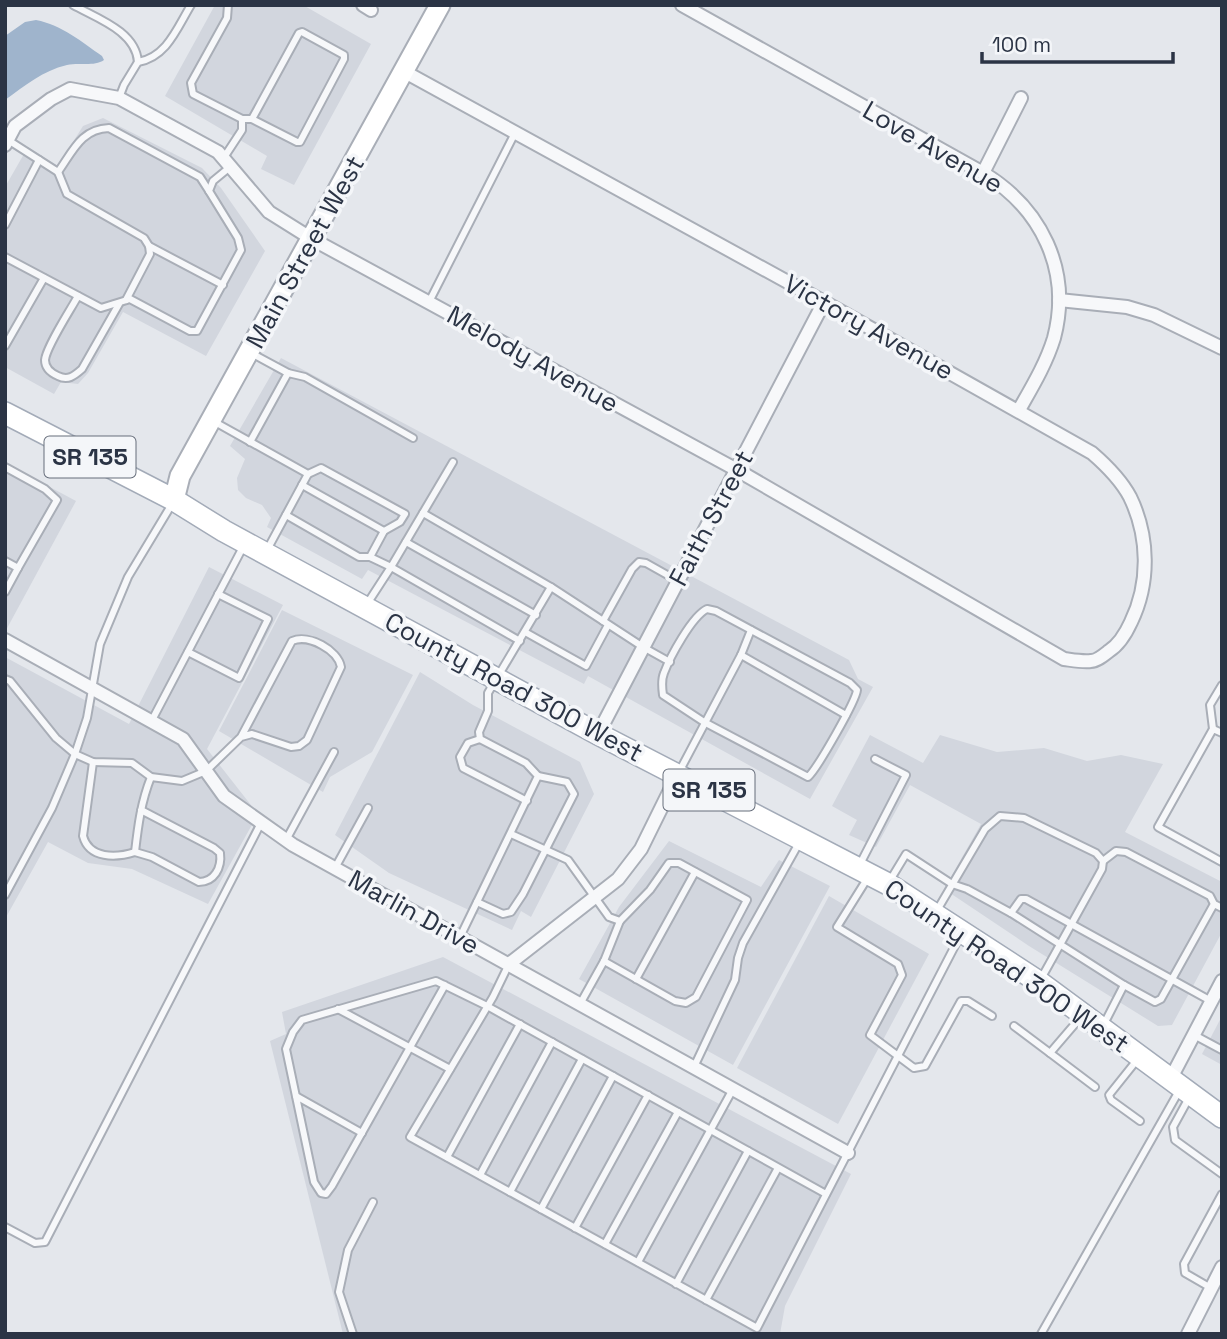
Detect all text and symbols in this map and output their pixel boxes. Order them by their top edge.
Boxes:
scale bar [982,21,1173,65]
text: 100 m [992,31,1051,58]
street label: Love Avenue [857,93,1009,201]
street label: Main Street West [238,150,372,354]
street label: Victory Avenue [778,266,960,388]
street label: Melody Avenue [441,298,625,420]
road number: SR 135 [44,436,136,478]
street label: Faith Street [661,444,761,592]
street label: County Road 300 West [379,604,649,770]
road number: SR 135 [664,770,754,810]
street label: Marlin Drive [342,862,486,962]
street label: County Road 300 West [878,871,1136,1061]

